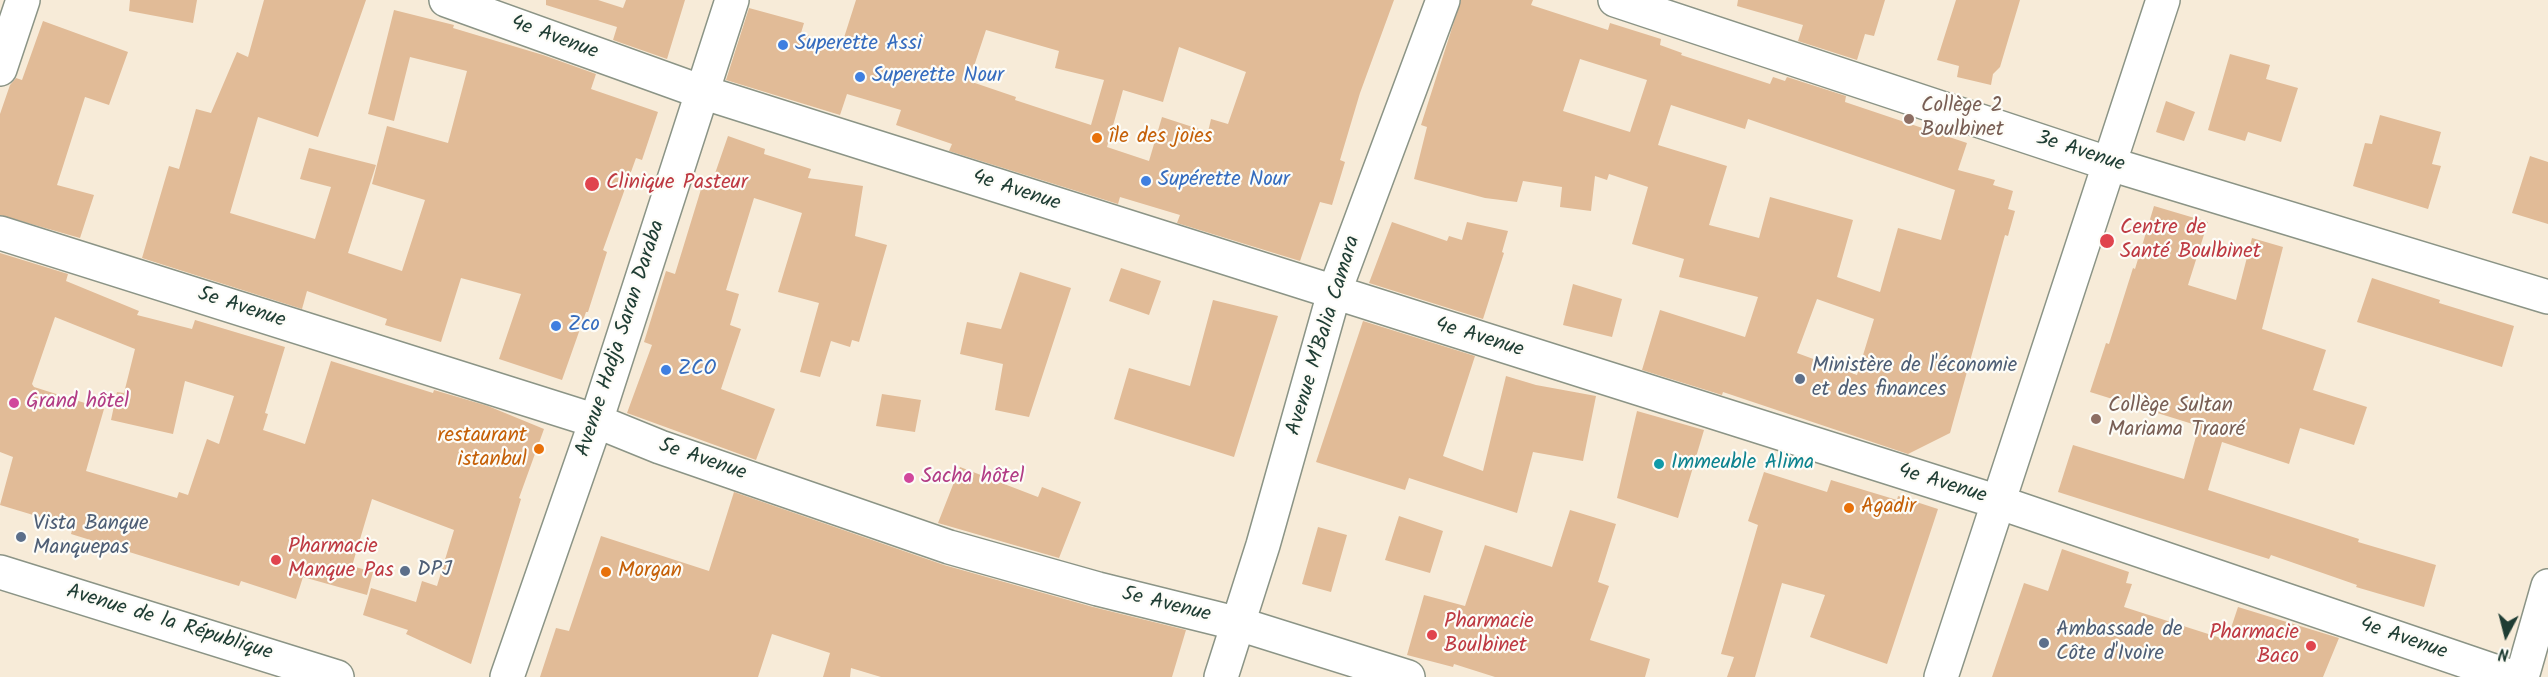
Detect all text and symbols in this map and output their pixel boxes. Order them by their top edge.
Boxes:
street label: 4e Avenue [507,12,601,66]
place label: Superette Assi [795,32,922,58]
marker: Superette Assi [776,38,790,52]
place label: Superette Nour [872,64,1004,90]
marker: Superette Nour [853,70,867,84]
place label: Collège 2 Boulbinet [1921,94,2004,144]
marker: Collège 2 Boulbinet [1902,112,1916,126]
place label: île des joies [1109,125,1213,151]
street label: 3e Avenue [2033,127,2127,179]
marker: île des joies [1090,131,1104,145]
street label: 4e Avenue [969,166,1063,218]
place label: Supérette Nour [1158,168,1290,194]
place label: Clinique Pasteur [606,171,748,197]
marker: Supérette Nour [1139,174,1153,188]
marker: Clinique Pasteur [583,175,601,193]
place label: Centre de Santé Boulbinet [2120,216,2261,266]
street label: Avenue Hadja Saran Daraba [572,218,672,460]
marker: Centre de Santé Boulbinet [2098,232,2116,250]
street label: Avenue M'Balia Camara [1283,233,1367,439]
street label: 5e Avenue [194,283,288,335]
place label: Zco [568,313,600,339]
street label: 4e Avenue [1432,314,1526,364]
marker: Zco [549,319,563,333]
place label: Ministère de l'économie et des finances [1812,354,2017,404]
place label: ZCO [678,357,716,383]
marker: ZCO [659,363,673,377]
marker: Ministère de l'économie et des finances [1793,372,1807,386]
place label: Grand hôtel [26,390,129,416]
place label: Collège Sultan Mariama Traoré [2108,394,2245,444]
marker: Grand hôtel [7,396,21,410]
marker: Collège Sultan Mariama Traoré [2089,412,2103,426]
place label: restaurant istanbul [437,424,527,474]
street label: 5e Avenue [655,434,749,488]
marker: restaurant istanbul [532,442,546,456]
place label: Immeuble Alima [1671,451,1814,477]
marker: Immeuble Alima [1652,457,1666,471]
street label: 4e Avenue [1895,460,1989,510]
place label: Sacha hôtel [921,465,1024,491]
marker: Sacha hôtel [902,471,916,485]
place label: Agadir [1861,495,1916,521]
marker: Agadir [1842,501,1856,515]
place label: Vista Banque Manquepas [33,512,148,562]
marker: Vista Banque Manquepas [14,530,28,544]
place label: Pharmacie Manque Pas [288,535,394,585]
marker: Pharmacie Manque Pas [269,553,283,567]
place label: DPJ [417,558,452,584]
place label: Morgan [618,559,682,585]
marker: DPJ [398,564,412,578]
marker: Morgan [599,565,613,579]
street label: Avenue de la République [63,581,275,667]
street label: 5e Avenue [1119,583,1213,629]
north arrow [2476,605,2536,665]
place label: Pharmacie Boulbinet [1444,610,1534,660]
street label: 4e Avenue [2356,613,2450,667]
place label: Ambassade de Côte d'Ivoire [2056,618,2182,668]
place label: Pharmacie Baco [2209,621,2299,671]
marker: Pharmacie Boulbinet [1425,628,1439,642]
marker: Ambassade de Côte d'Ivoire [2037,636,2051,650]
marker: Pharmacie Baco [2304,639,2318,653]
text: N [2497,640,2510,666]

